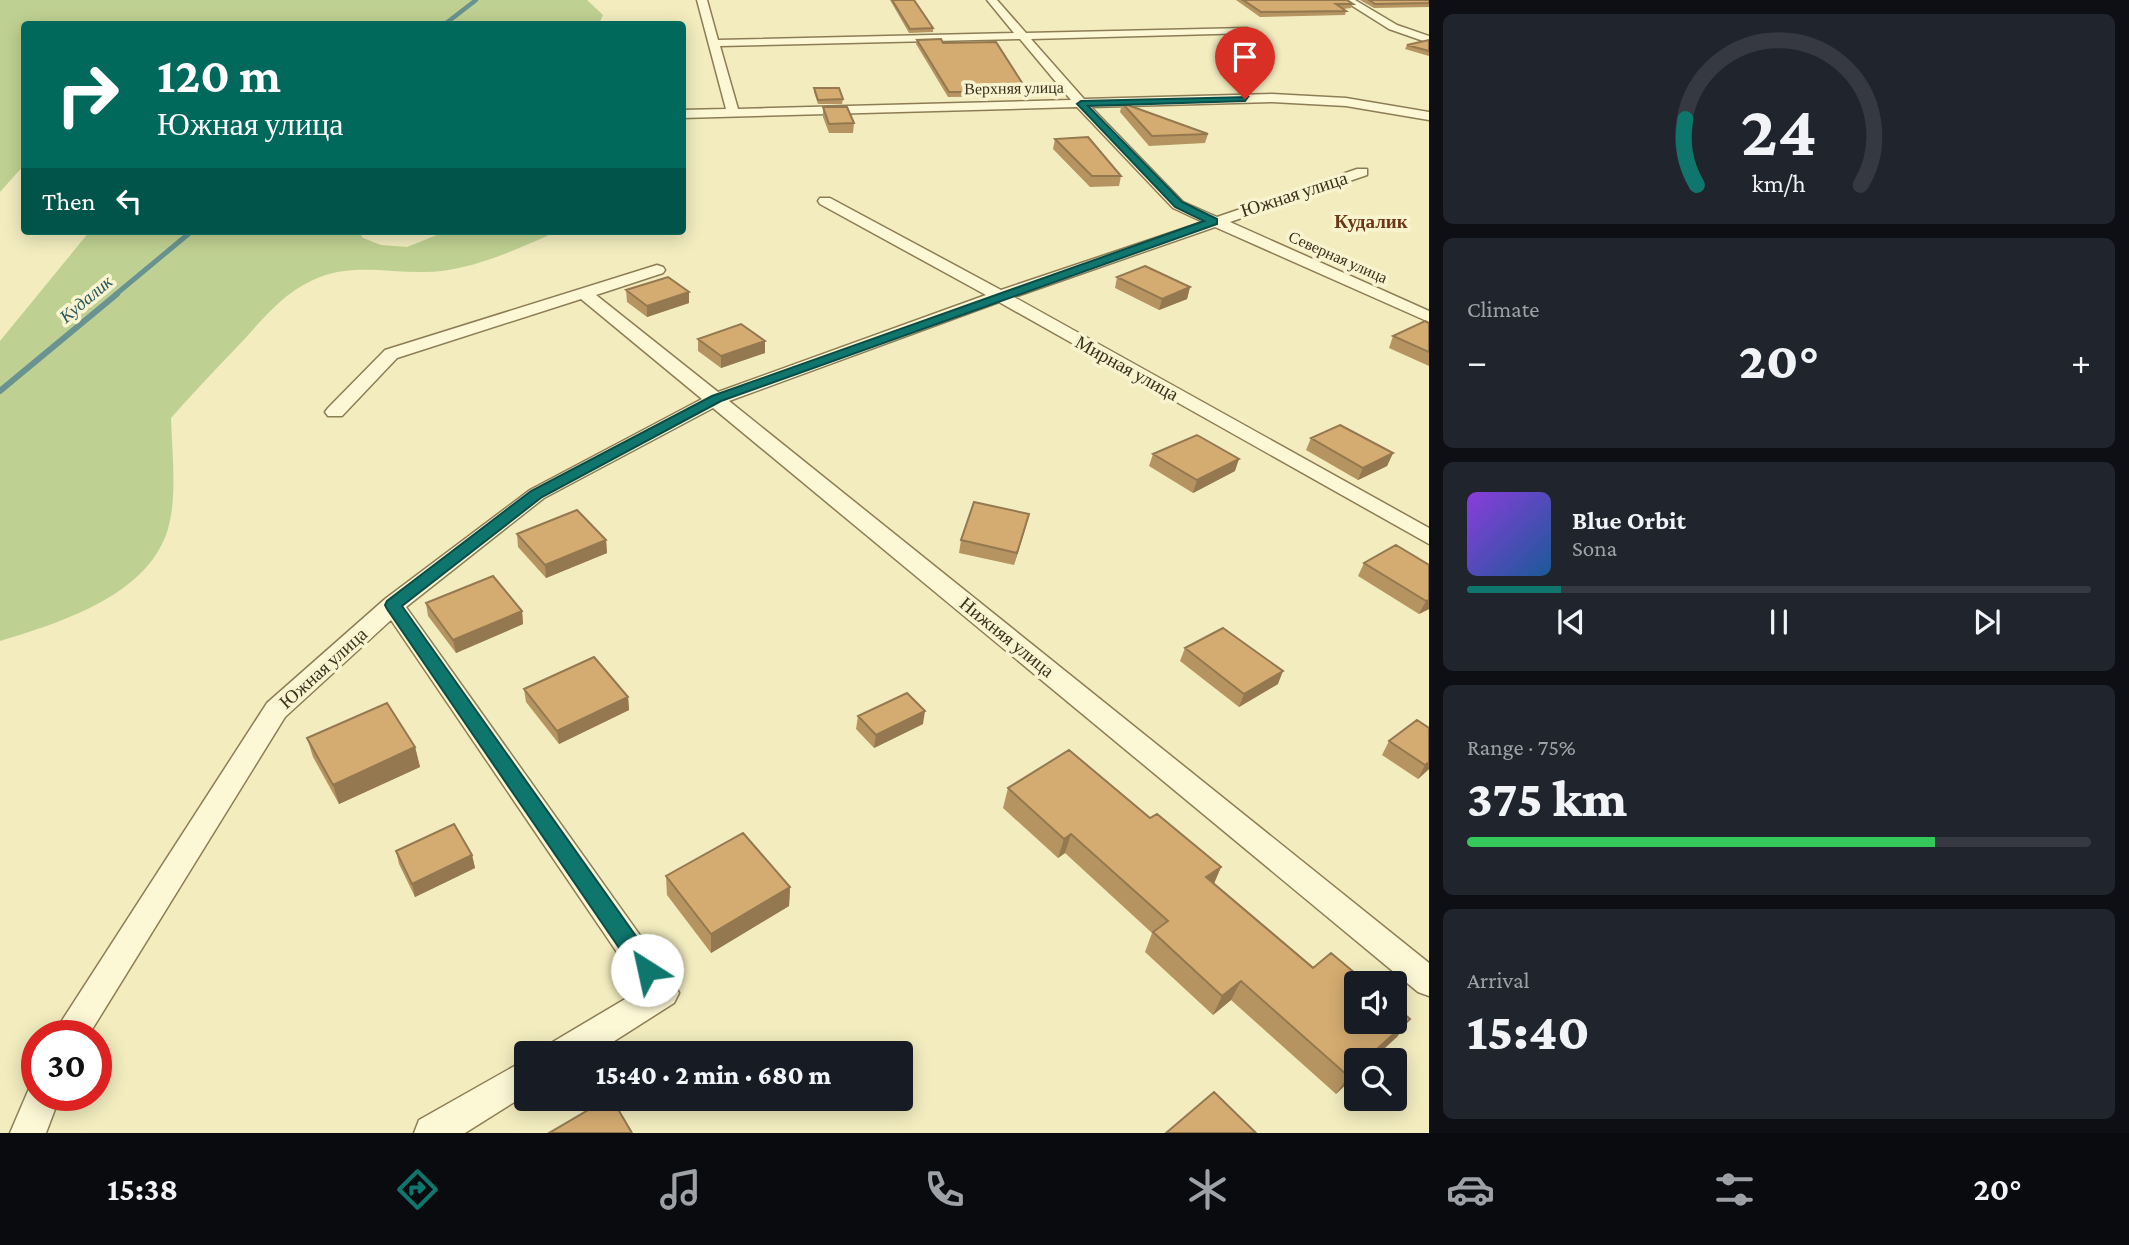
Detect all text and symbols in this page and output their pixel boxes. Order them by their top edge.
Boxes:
pin [1215,27,1275,99]
icon: arrive [1226,38,1264,76]
text: 120 m [157,48,281,103]
icon: right [42,49,133,140]
street label: Верхняя улица [964,79,1064,98]
text: 24 [1741,90,1817,171]
text: Южная улица [157,106,343,142]
street label: Южная улица [1238,167,1350,221]
text: km/h [1752,170,1806,197]
icon: left [110,182,148,220]
text: Then [42,187,96,216]
district label: Кудалик [1334,211,1408,232]
street label: Северная улица [1286,228,1390,287]
water label: Кудалик [55,271,117,327]
text: Climate [1467,296,1539,322]
street label: Мирная улица [1072,331,1183,405]
text: 20° [1739,331,1819,389]
text: − [1467,340,1487,382]
text: + [2071,340,2091,382]
text: Blue Orbit [1572,506,1686,535]
text: Sona [1572,535,1617,561]
street label: Нижняя улица [956,593,1059,682]
icon: previous [1552,603,1590,641]
icon: pause [1760,603,1798,641]
icon: next [1968,603,2006,641]
street label: Южная улица [275,623,372,713]
text: Range · 75% [1467,734,1576,760]
text: 375 km [1467,769,1627,827]
position arrow [610,933,684,1007]
text: Arrival [1467,967,1530,993]
map controls [1344,971,1407,1111]
button: sound [1344,971,1407,1034]
text: 15:40 [1467,1002,1590,1060]
speed limit sign: 30 [21,1020,112,1111]
button: search [1344,1048,1407,1111]
text: 15:40 · 2 min · 680 m [596,1061,831,1090]
icon: directions [393,1165,442,1214]
icon: music [656,1165,705,1214]
icon: phone [920,1165,969,1214]
icon: climate [1183,1165,1232,1214]
icon: car [1446,1165,1495,1214]
icon: filters [1710,1165,1759,1214]
text: 15:38 [107,1171,178,1207]
text: 20° [1973,1171,2022,1207]

